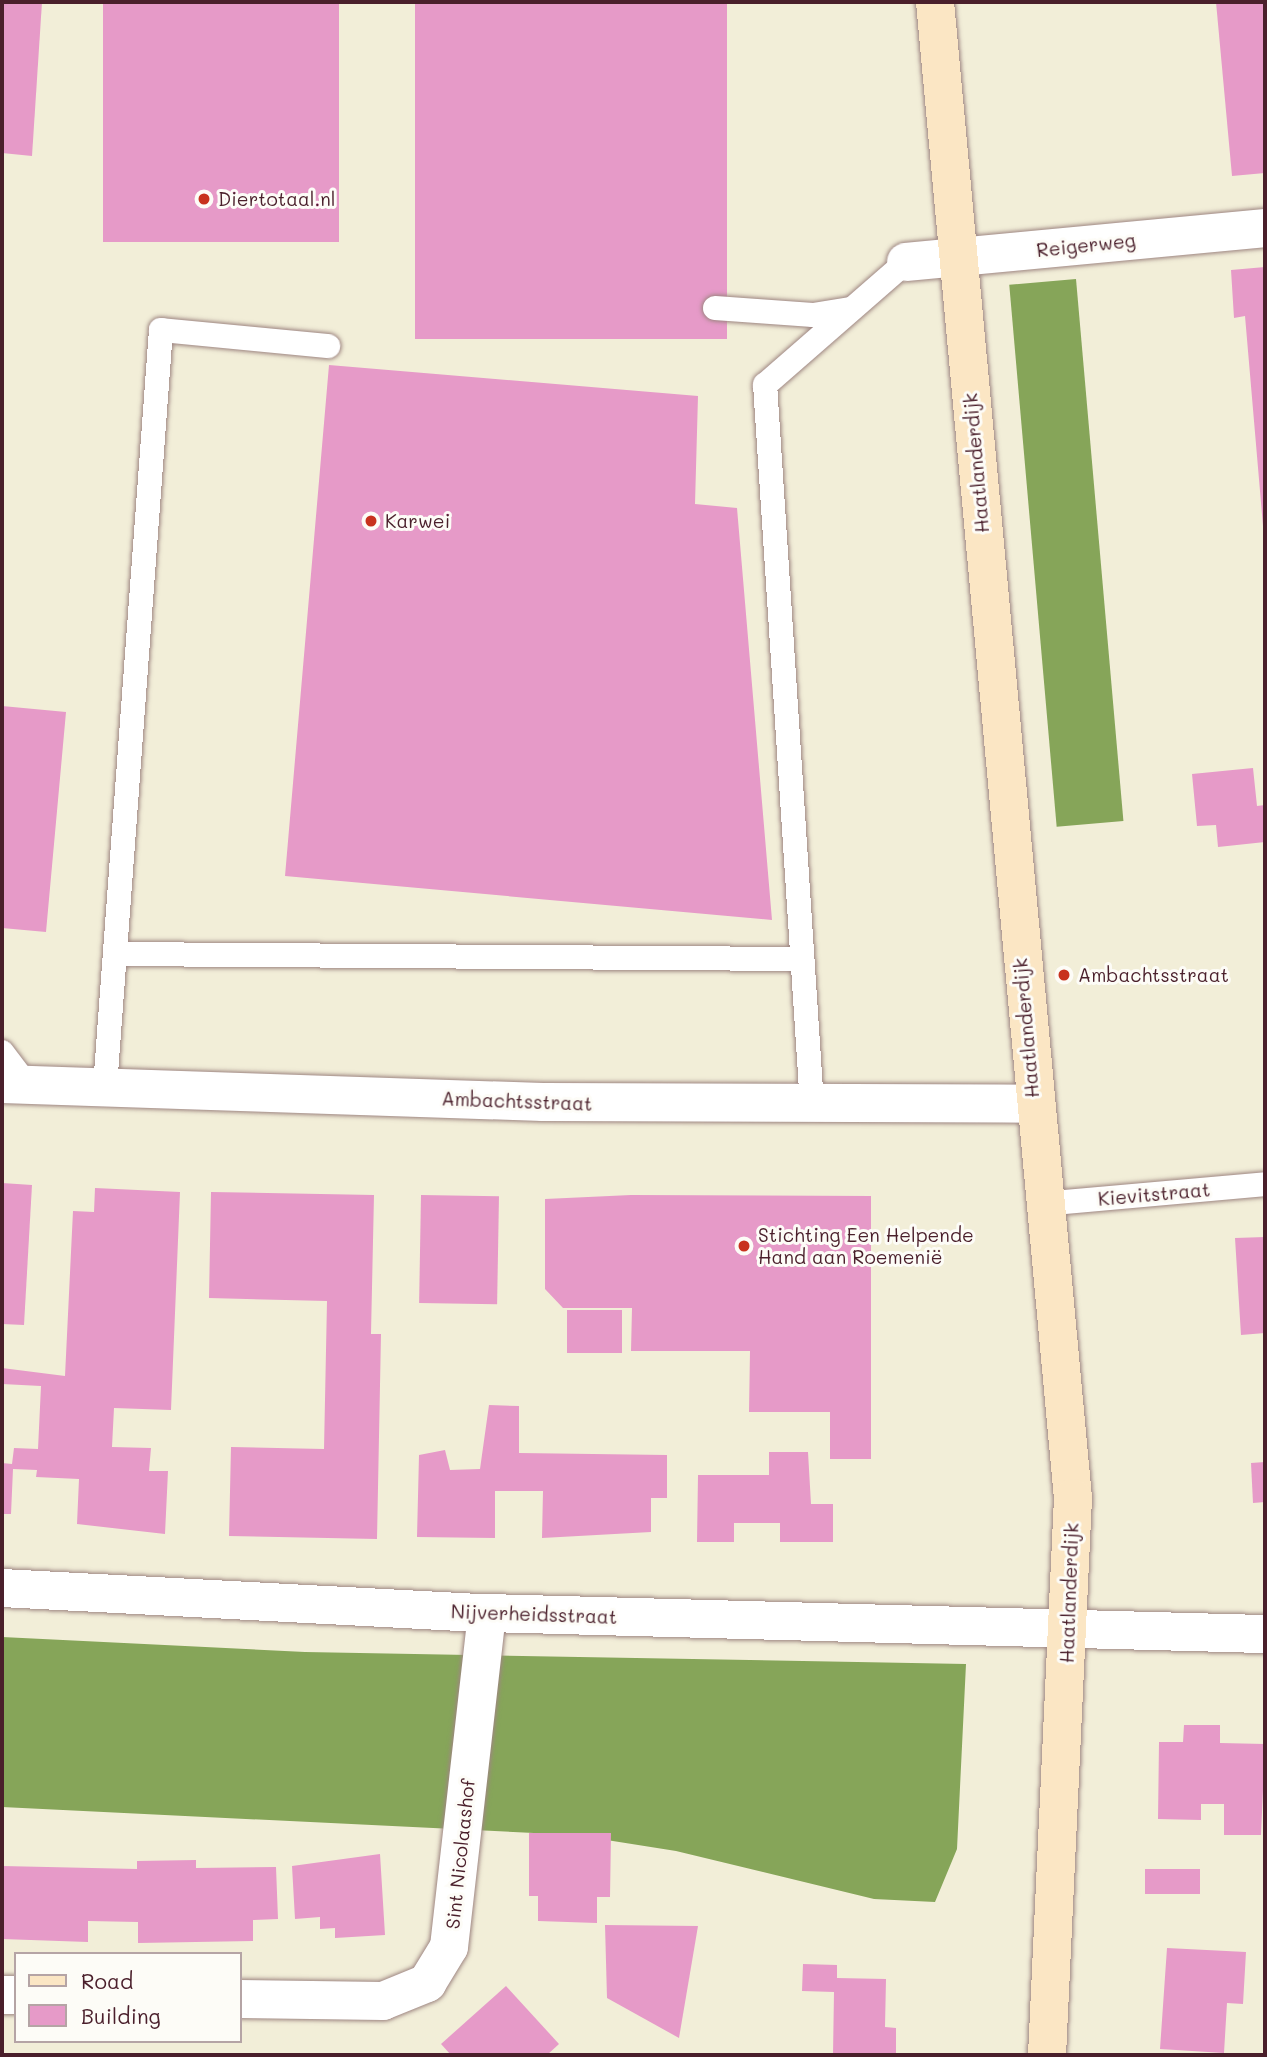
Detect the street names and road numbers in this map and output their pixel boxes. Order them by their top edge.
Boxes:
street label: Reigerweg [1035,228,1137,262]
street label: Haatlanderdijk [959,392,993,534]
street label: Haatlanderdijk [1009,957,1043,1099]
street label: Ambachtsstraat [441,1087,593,1115]
street label: Kievitstraat [1097,1178,1211,1210]
street label: Haatlanderdijk [1055,1522,1083,1664]
street label: Nijverheidsstraat [450,1600,618,1628]
street label: Sint Nicolaashof [441,1778,479,1930]

